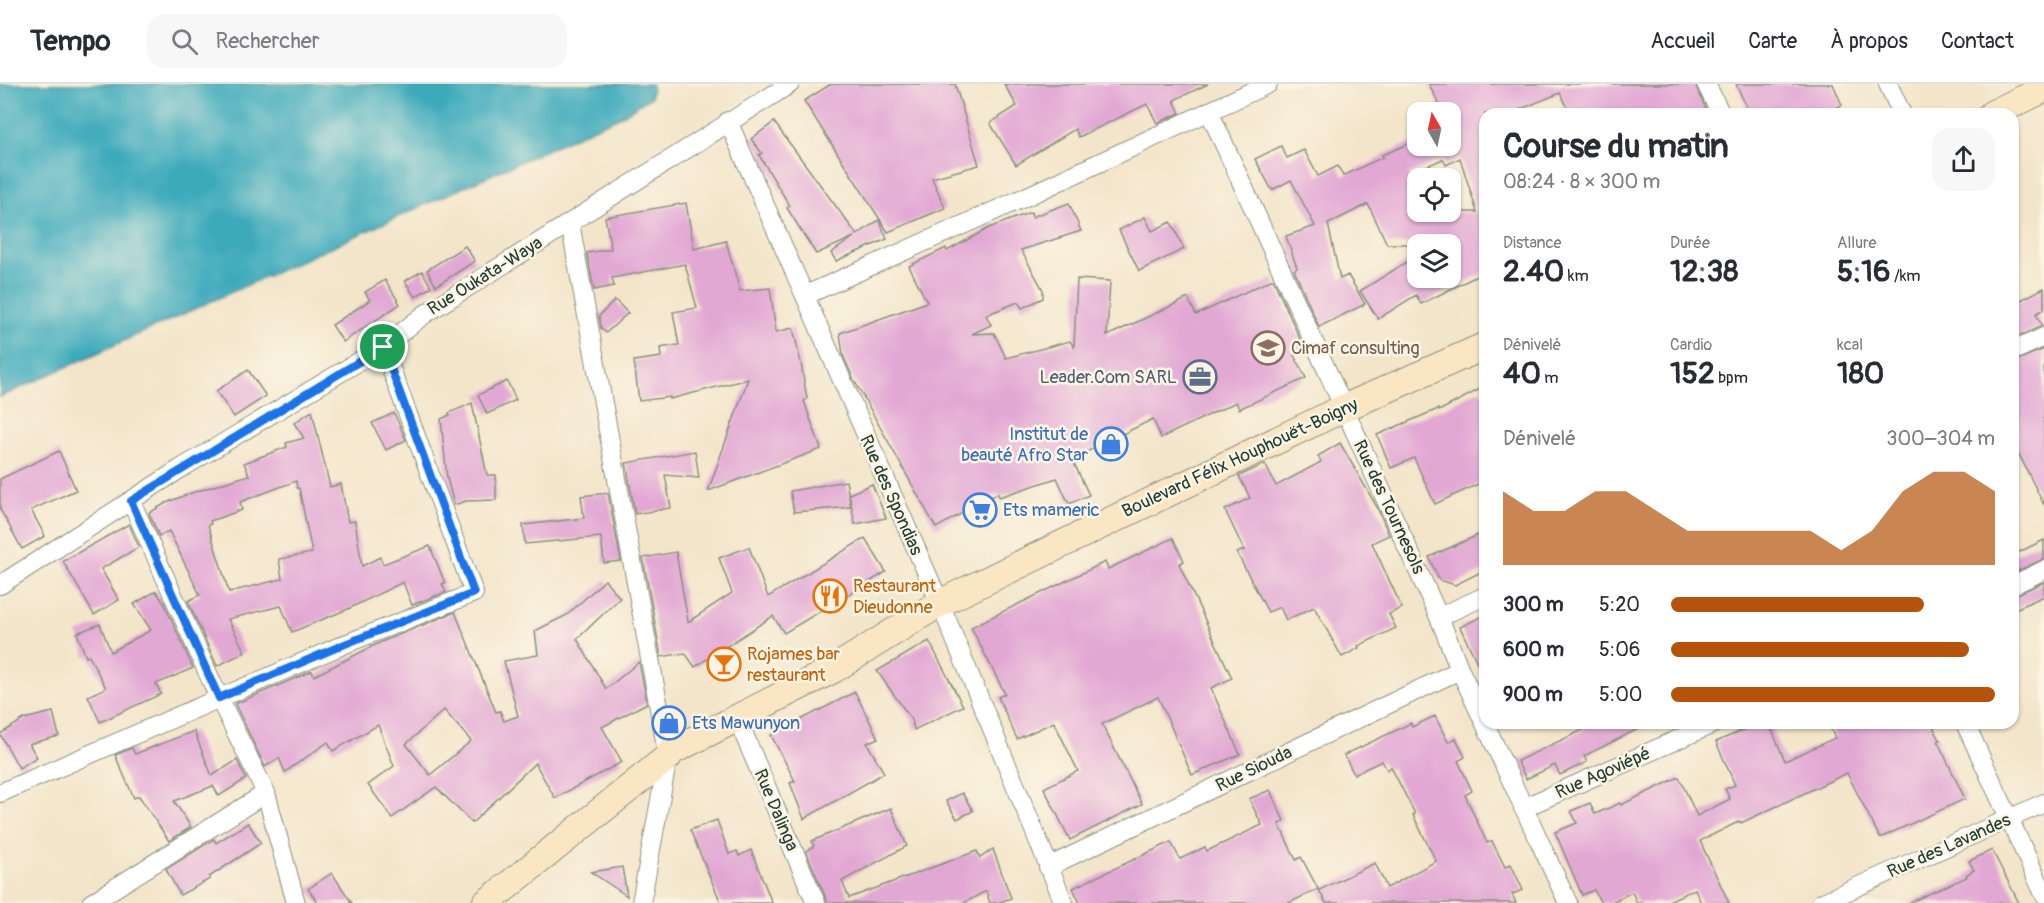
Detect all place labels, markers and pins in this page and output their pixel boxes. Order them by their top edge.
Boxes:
pin [357,321,408,372]
school or university icon: Cimaf consulting [1250,330,1286,366]
place label: Cimaf consulting [1291,337,1419,360]
office icon: Leader.Com SARL [1182,359,1218,395]
place label: Leader.Com SARL [1040,366,1177,389]
place label: Institut de beauté Afro Star [961,423,1089,467]
shop icon: Institut de beauté Afro Star [1093,426,1129,462]
supermarket icon: Ets mameric [962,492,998,528]
place label: Ets mameric [1003,499,1100,522]
place label: Restaurant Dieudonne [853,575,937,619]
restaurant icon: Restaurant Dieudonne [812,578,848,614]
place label: Rojames bar restaurant [747,643,841,687]
bar icon: Rojames bar restaurant [706,646,742,682]
shop icon: Ets Mawunyon [651,705,687,741]
place label: Ets Mawunyon [692,712,800,735]

